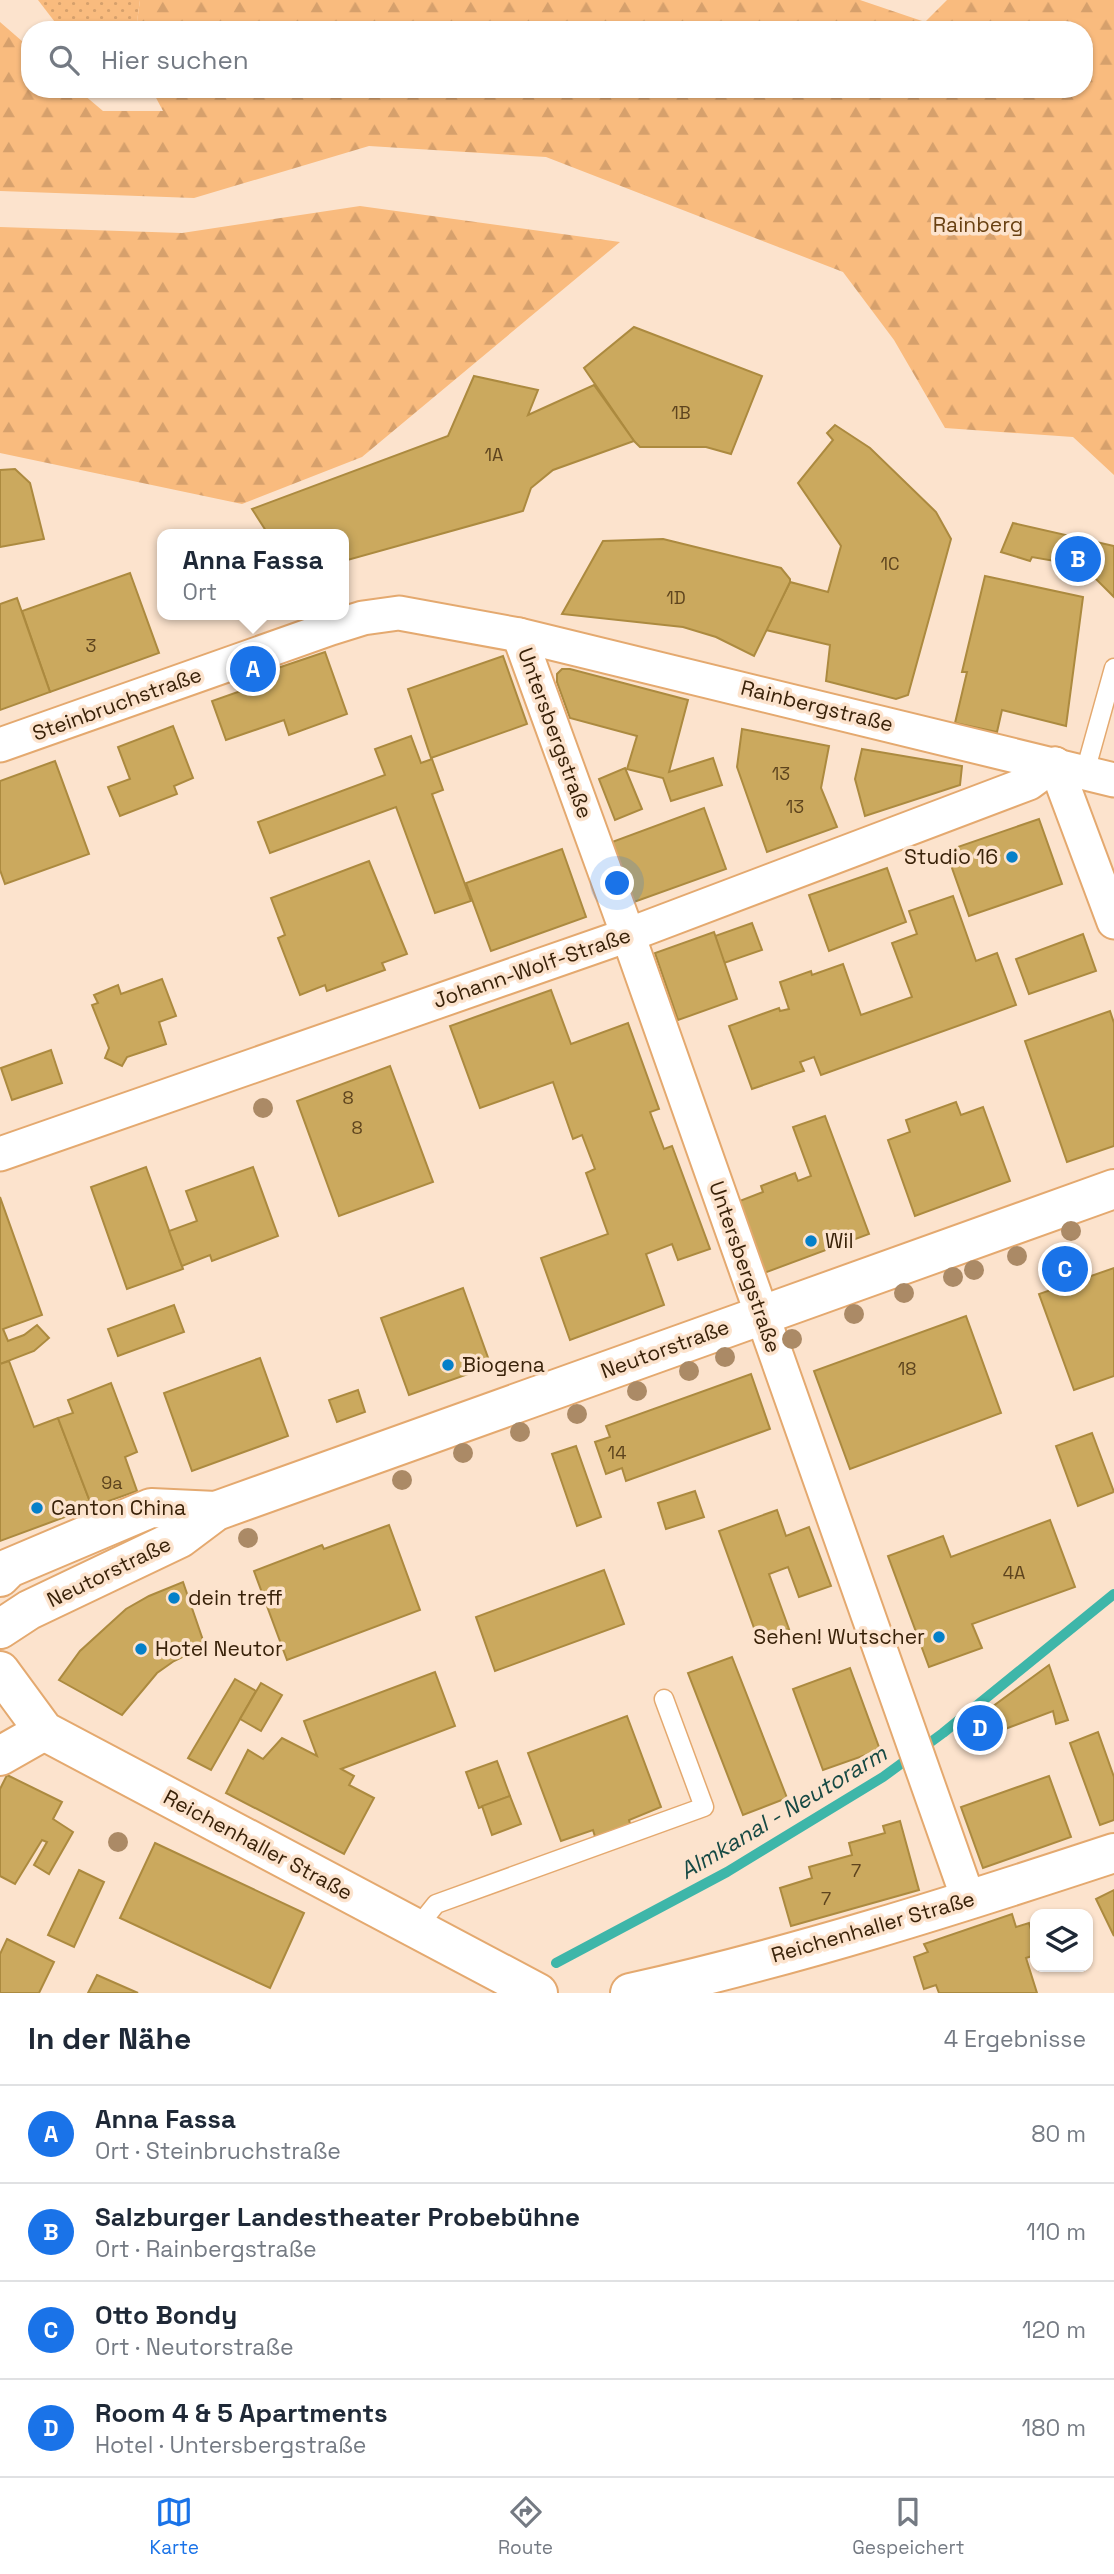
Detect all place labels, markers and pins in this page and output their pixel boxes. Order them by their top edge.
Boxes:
pin: B [1055,533,1101,585]
pin: A [230,643,276,695]
place label: Studio 16 [904,843,998,870]
marker: Studio 16 [1004,849,1020,865]
place label: Wil [825,1227,854,1254]
marker: Wil [803,1233,819,1249]
pin: C [1042,1243,1088,1295]
place label: Biogena [462,1351,545,1378]
marker: Biogena [440,1357,456,1373]
place label: Canton China [51,1494,186,1521]
marker: Canton China [29,1500,45,1516]
place label: dein treff [188,1584,283,1611]
marker: dein treff [166,1590,182,1606]
place label: Sehen! Wutscher [753,1623,925,1650]
marker: Sehen! Wutscher [931,1629,947,1645]
place label: Hotel Neutor [155,1635,283,1662]
marker: Hotel Neutor [133,1641,149,1657]
pin: D [957,1702,1003,1754]

